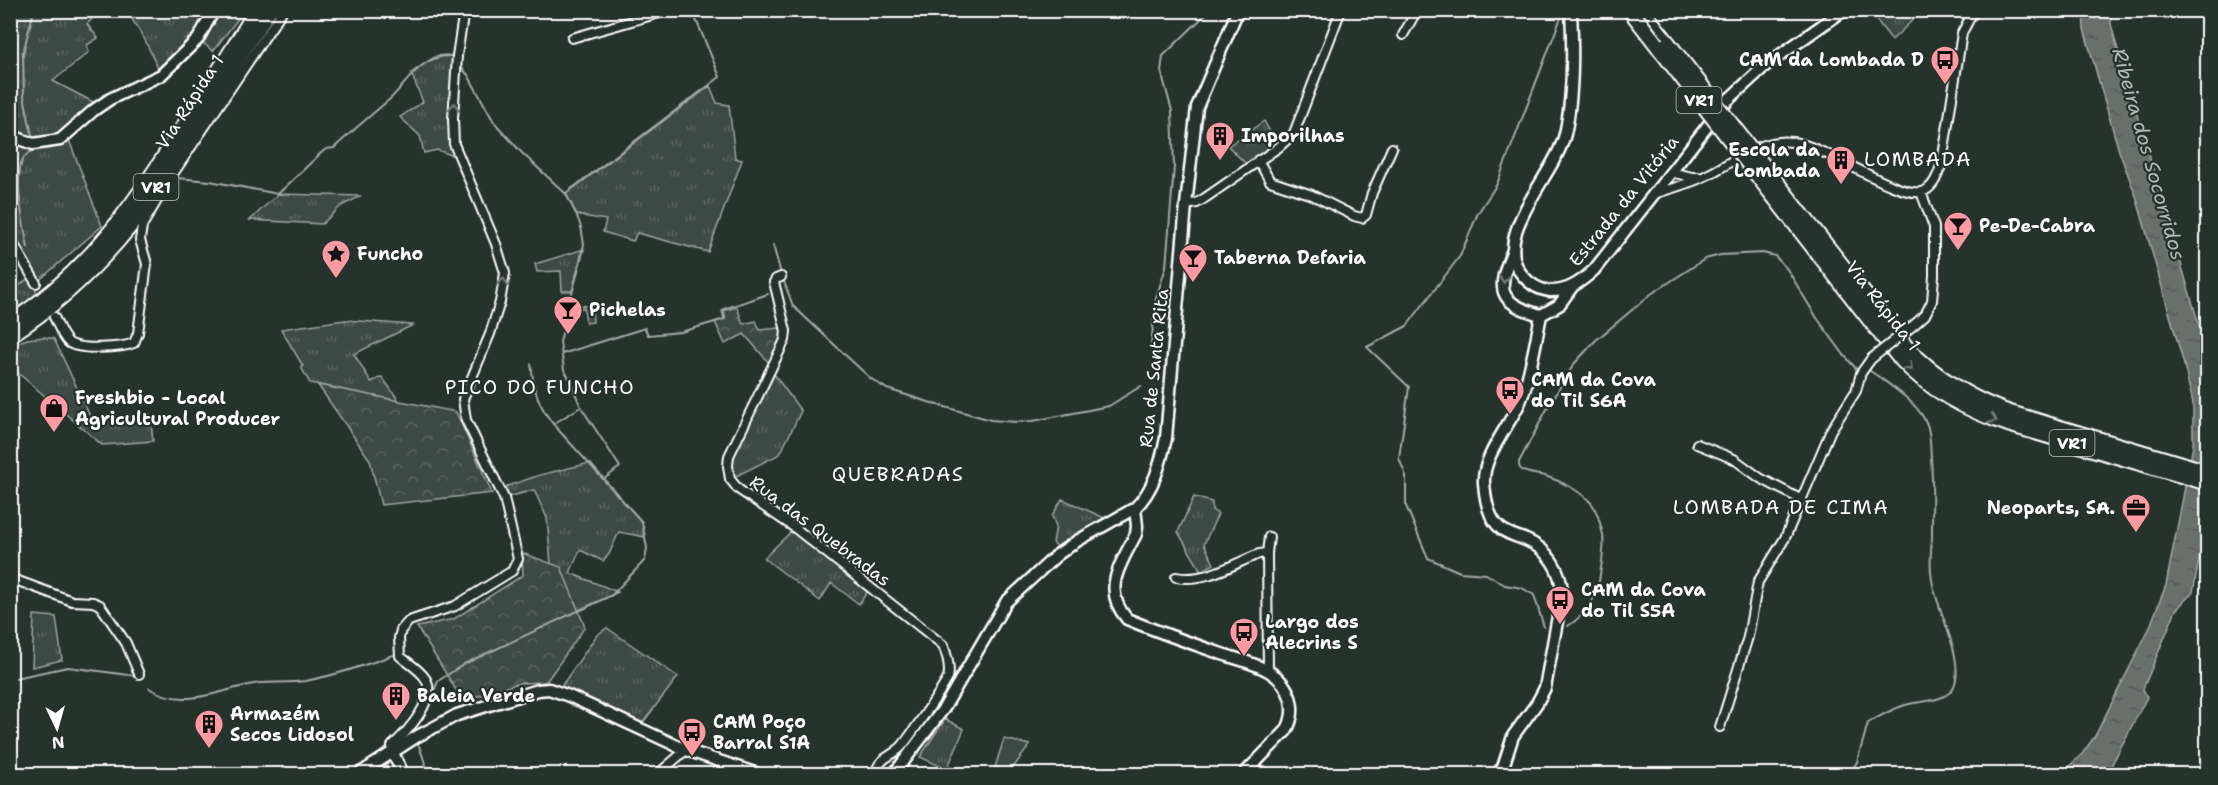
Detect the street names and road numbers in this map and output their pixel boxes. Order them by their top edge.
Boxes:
street label: Via Rápida 1 [150,50,230,154]
road number: VR1 [1676,87,1722,113]
street label: Estrada da Vitória [1564,131,1684,271]
road number: VR1 [134,174,178,200]
street label: Via Rápida 1 [1840,256,1926,356]
street label: Rua de Santa Rita [1134,287,1174,449]
road number: VR1 [2050,430,2094,456]
street label: Rua das Quebradas [745,470,895,592]

